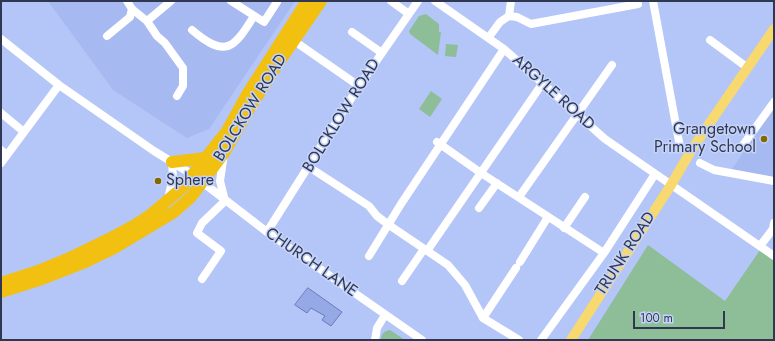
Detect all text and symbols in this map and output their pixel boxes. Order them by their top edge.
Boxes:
street label: BOLCKOW ROAD [210,51,292,165]
street label: ARGYLE ROAD [508,51,598,135]
street label: BOLCKLOW ROAD [299,56,385,176]
place label: Grangetown Primary School [654,120,756,158]
marker: Grangetown Primary School [759,134,769,144]
place label: Sphere [166,171,214,191]
marker: Sphere [153,176,163,186]
street label: TRUNK ROAD [592,209,660,299]
street label: CHURCH LANE [261,224,361,302]
scale bar [635,303,727,329]
text: 100 m [640,309,673,327]

